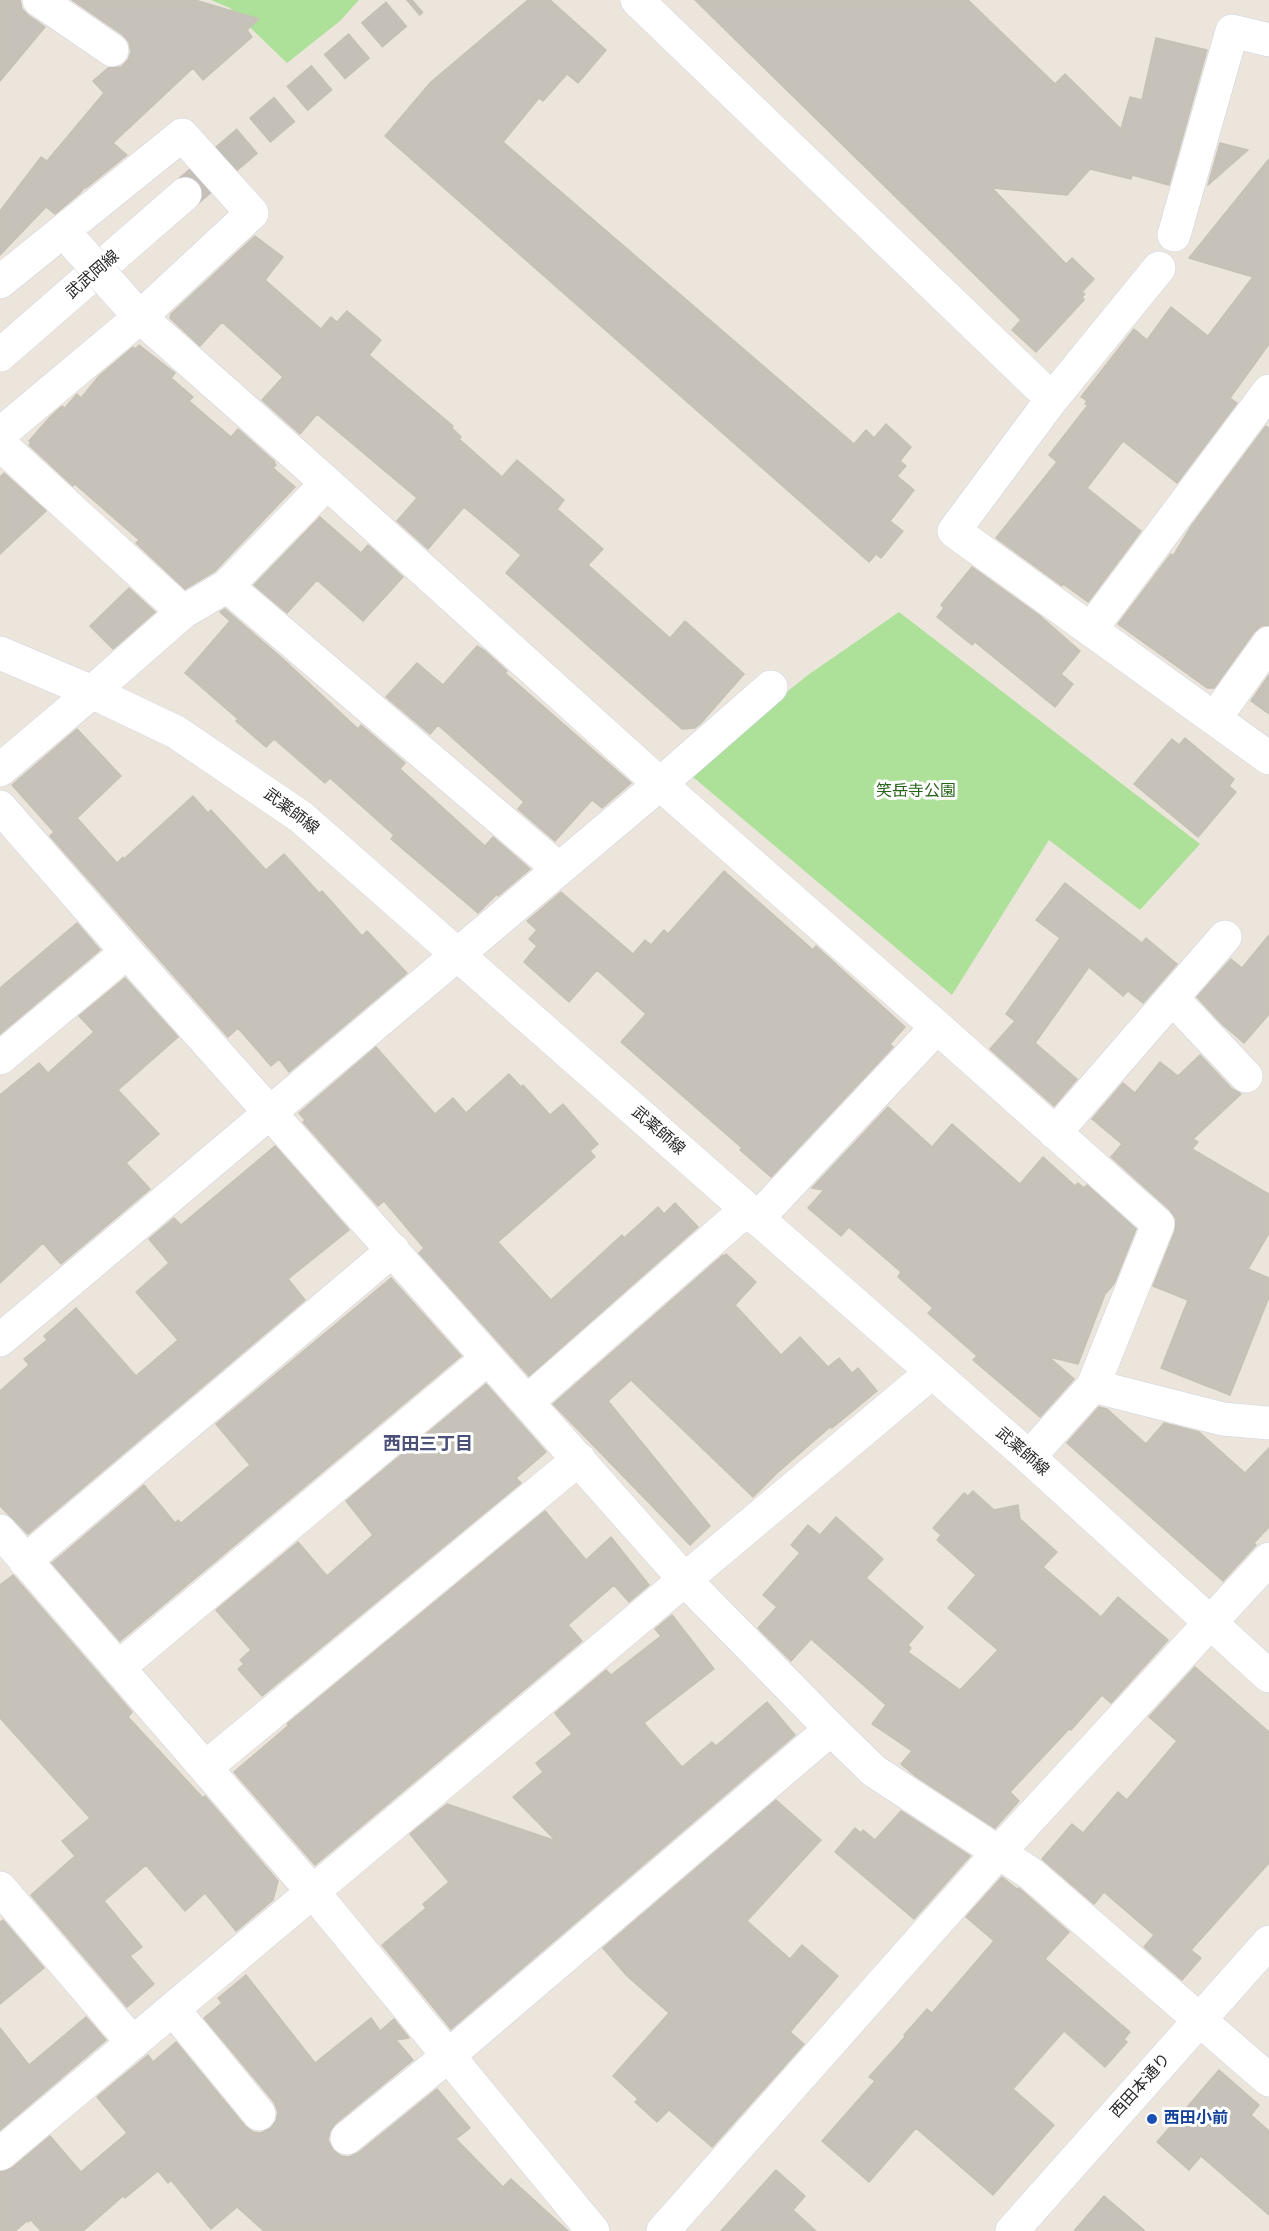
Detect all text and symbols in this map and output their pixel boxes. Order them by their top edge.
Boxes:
street label: 武武岡線 [63,247,123,303]
park label: 笑岳寺公園 [876,782,956,802]
street label: 武薬師線 [260,785,322,839]
street label: 武薬師線 [628,1103,688,1159]
street label: 武薬師線 [992,1424,1052,1480]
district label: 西田三丁目 [383,1434,473,1456]
street label: 西田本通り [1107,2050,1175,2122]
place label: 西田小前 [1164,2109,1228,2129]
marker: 西田小前 [1145,2112,1159,2126]

